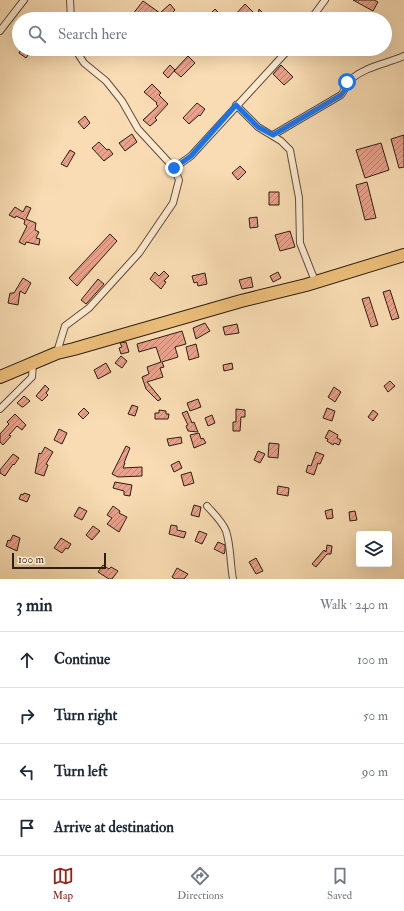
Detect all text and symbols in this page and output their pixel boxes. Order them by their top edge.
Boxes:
search box [12,12,392,56]
icon: search [26,23,48,45]
text: Search here [58,25,127,44]
route start [338,73,356,91]
route end [165,159,183,177]
map controls [356,531,392,567]
button: layers [356,531,392,567]
scale bar [12,551,106,570]
text: 100 m [18,553,44,566]
text: 3 min [16,595,53,616]
text: Walk · 240 m [320,597,388,613]
icon: ahead [16,649,38,671]
text: Continue [54,650,110,669]
text: 100 m [357,652,388,668]
icon: right [16,705,38,727]
text: Turn right [54,706,117,725]
text: 50 m [363,708,388,724]
icon: left [16,761,38,783]
text: Turn left [54,762,108,781]
text: 90 m [362,764,388,780]
icon: arrive [16,817,38,839]
text: Arrive at destination [54,818,174,837]
tab: Map [52,865,74,902]
tab: Directions [177,865,224,902]
tab: Saved [327,865,352,902]

